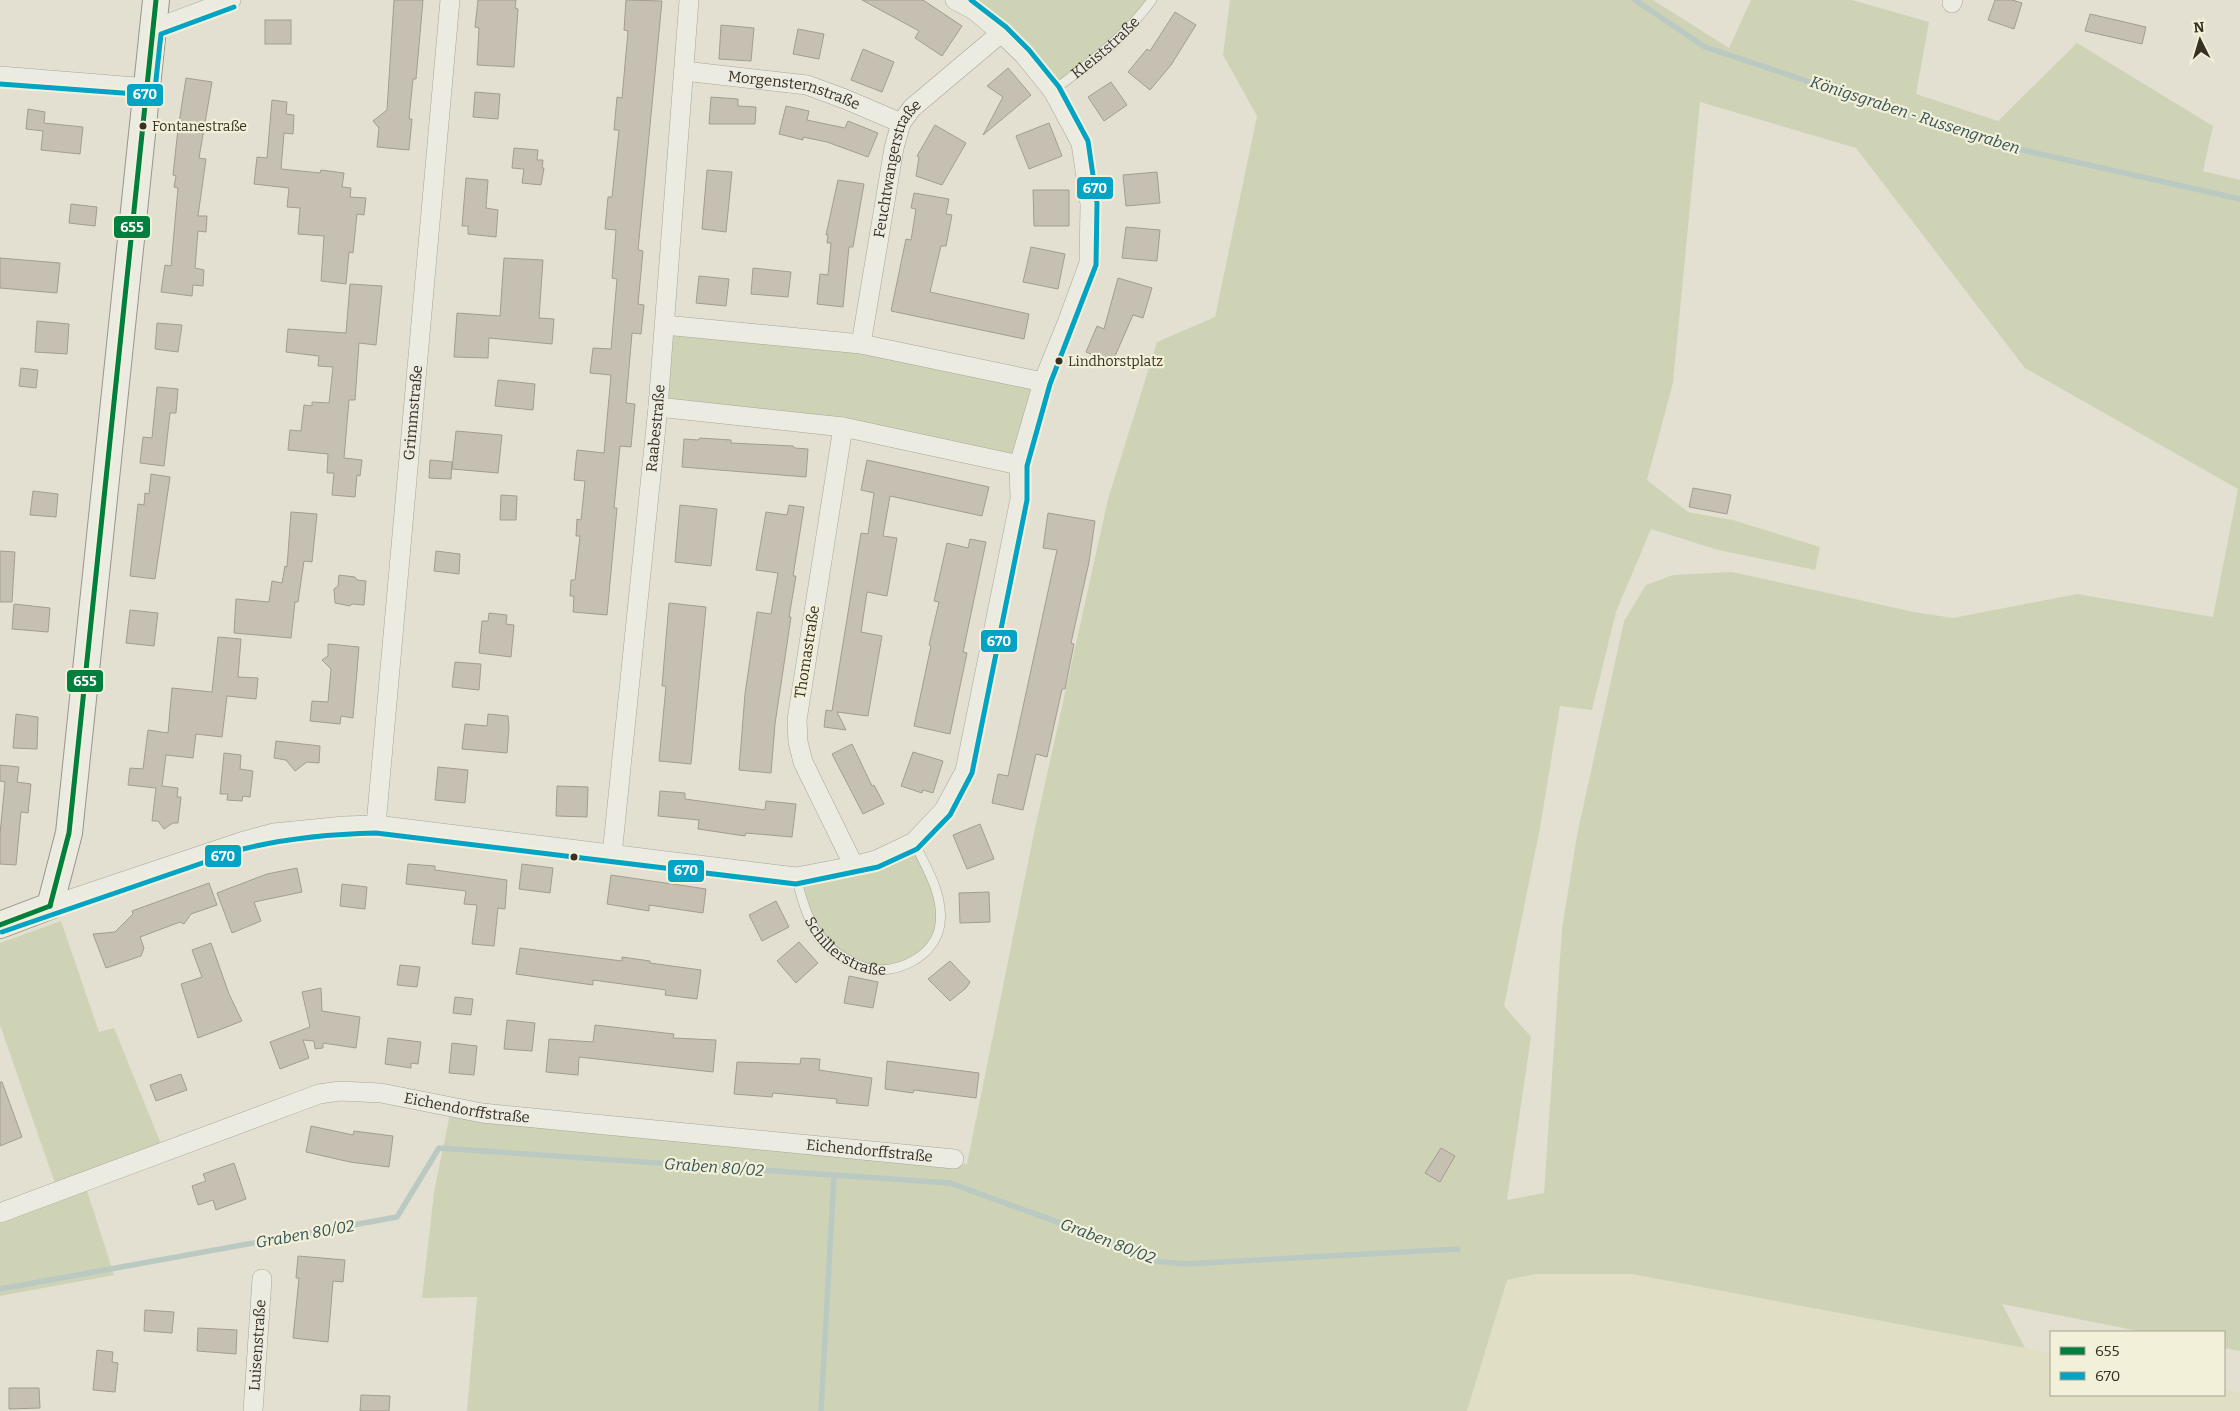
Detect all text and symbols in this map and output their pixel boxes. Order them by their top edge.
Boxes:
street label: Kleiststraße [1068,13,1143,82]
north arrow [2175,15,2225,65]
text: N [2193,19,2205,36]
street label: Morgensternstraße [727,67,863,113]
water label: Königsgraben - Russengraben [1808,72,2022,158]
line badge: 670 [126,83,164,107]
text: 670 [133,86,157,103]
street label: Feuchtwangerstraße [870,95,925,239]
place label: Fontanestraße [152,118,247,135]
marker: Fontanestraße [138,121,148,131]
line badge: 670 [1076,176,1114,200]
text: 670 [1083,180,1107,197]
line badge: 655 [113,215,151,239]
text: 655 [120,219,144,236]
place label: Lindhorstplatz [1068,353,1163,370]
marker: Lindhorstplatz [1054,356,1064,366]
street label: Grimmstraße [400,364,426,461]
street label: Raabestraße [642,384,669,473]
street label: Thomastraße [791,604,823,700]
line badge: 670 [980,629,1018,653]
text: 670 [987,633,1011,650]
line badge: 655 [66,669,104,693]
text: 655 [73,673,97,690]
line badge: 670 [204,844,242,868]
text: 670 [211,848,235,865]
unlabelled marker [569,852,579,862]
line badge: 670 [667,859,705,883]
text: 670 [674,862,698,879]
street label: Schillerstraße [801,914,886,979]
street label: Eichendorffstraße [402,1089,531,1127]
street label: Eichendorffstraße [805,1136,934,1166]
water label: Graben 80/02 [663,1154,765,1180]
water label: Graben 80/02 [1058,1214,1159,1268]
water label: Graben 80/02 [254,1216,356,1252]
street label: Luisenstraße [245,1299,270,1391]
legend [2050,1331,2225,1396]
text: 655 [2095,1342,2120,1360]
text: 670 [2095,1367,2120,1385]

